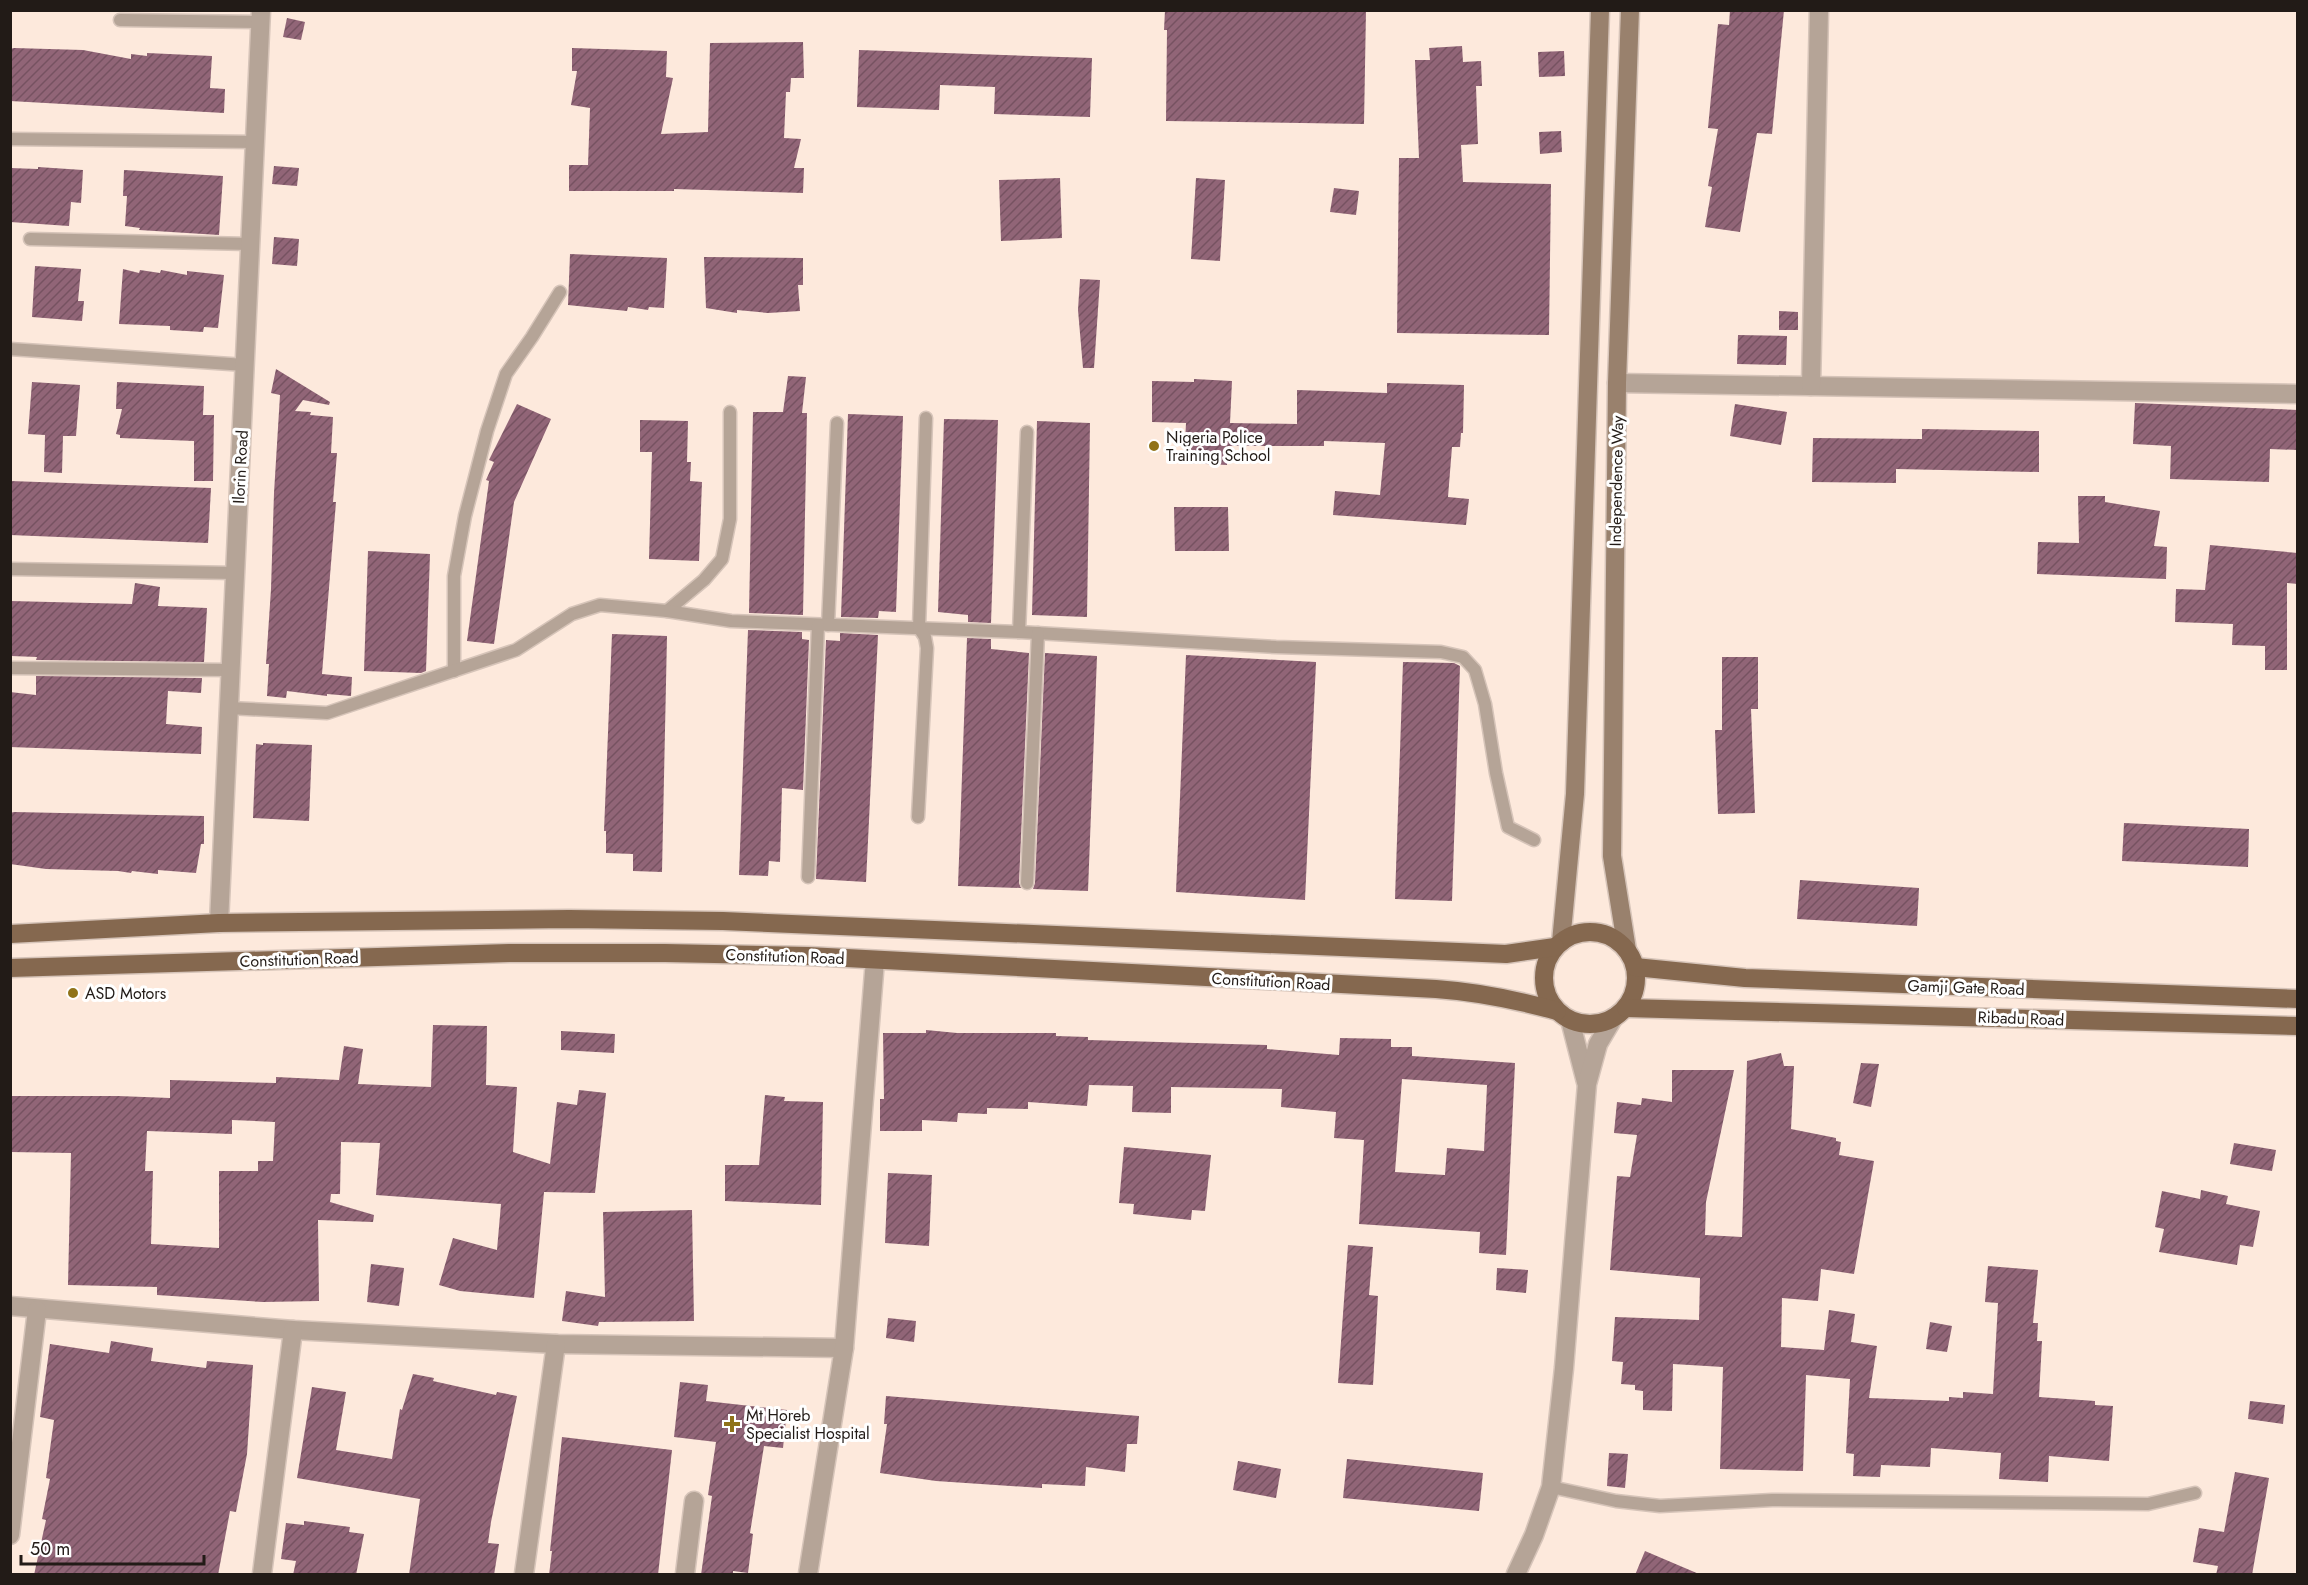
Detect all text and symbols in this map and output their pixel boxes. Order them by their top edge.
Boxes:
street label: Independence Way [1604,414,1629,547]
place label: Nigeria Police Training School [1166,426,1270,467]
street label: Ilorin Road [227,430,254,504]
marker: Nigeria Police Training School [1147,439,1161,453]
street label: Constitution Road [725,943,845,970]
street label: Constitution Road [239,946,359,973]
street label: Constitution Road [1211,967,1331,996]
street label: Gamji Gate Road [1907,974,2025,1001]
place label: ASD Motors [85,982,166,1005]
marker: ASD Motors [66,986,80,1000]
street label: Ribadu Road [1977,1005,2065,1032]
place label: Mt Horeb Specialist Hospital [746,1404,870,1445]
marker: Mt Horeb Specialist Hospital [723,1415,741,1433]
scale bar [21,1528,204,1566]
text: 50 m [30,1536,70,1562]

